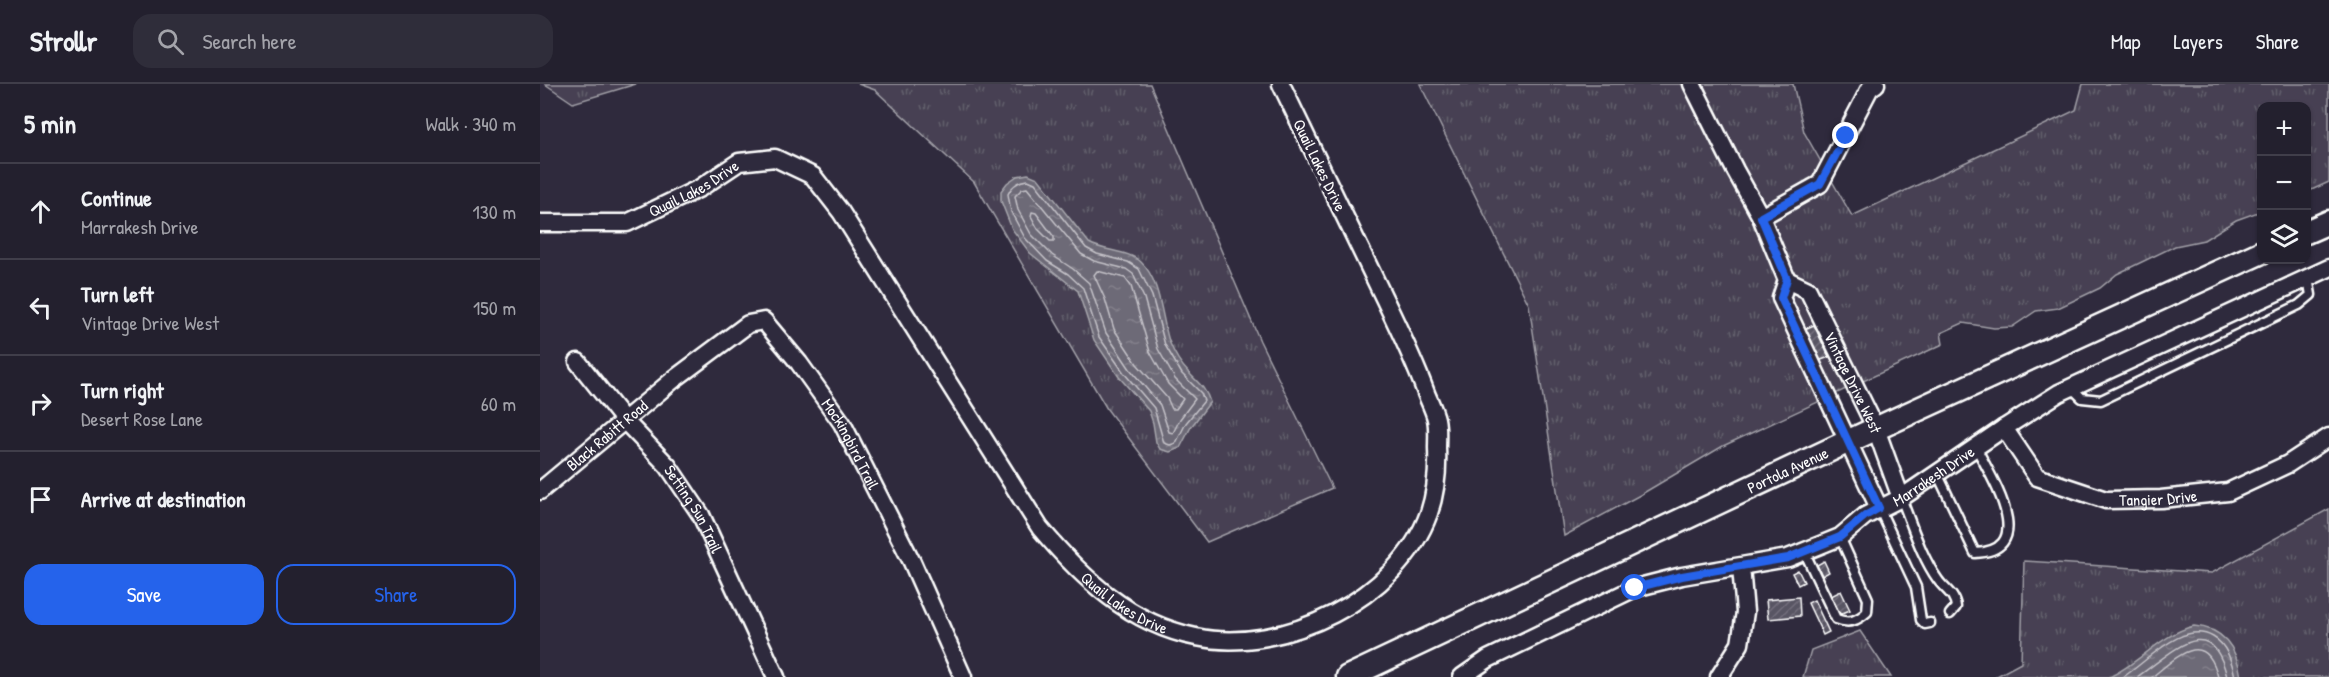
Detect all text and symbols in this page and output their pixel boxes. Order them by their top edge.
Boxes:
search box [133,14,553,68]
text: Strollr [30,22,97,60]
icon: search [154,25,187,58]
text: Search here [202,26,296,56]
text: Map [2111,27,2140,56]
text: Layers [2173,27,2223,56]
text: Share [2256,27,2299,56]
map controls [2257,102,2311,264]
button: + [2257,102,2311,156]
text: 5 min [24,106,76,141]
text: Walk · 340 m [425,110,516,137]
street label: Quail Lakes Drive [1288,115,1352,215]
route end [1832,122,1858,148]
street label: Quail Lakes Drive [645,154,743,222]
button: − [2257,156,2311,210]
text: Continue [81,183,152,213]
icon: ahead [24,195,57,228]
text: 130 m [473,198,516,225]
button: layers [2257,210,2311,264]
text: Marrakesh Drive [81,213,199,240]
text: Turn left [81,279,154,309]
icon: left [24,291,57,324]
text: 150 m [473,294,516,321]
text: Vintage Drive West [81,309,219,336]
street label: Vintage Drive West [1819,328,1888,436]
text: Turn right [81,375,164,405]
icon: right [24,387,57,420]
text: 60 m [481,390,516,417]
street label: Mockingbird Trail [817,394,885,494]
street label: Black Rabitt Road [561,395,652,476]
text: Desert Rose Lane [81,405,203,432]
street label: Marrakesh Drive [1889,440,1979,511]
street label: Portola Avenue [1744,441,1832,498]
street label: Setting Sun Trail [659,461,728,557]
icon: arrive [24,483,57,516]
text: Arrive at destination [81,484,246,514]
street label: Tangier Drive [2119,484,2199,511]
button: Save [24,564,264,625]
button: Share [276,564,516,625]
street label: Quail Lakes Drive [1076,567,1171,639]
route start [1621,574,1647,600]

